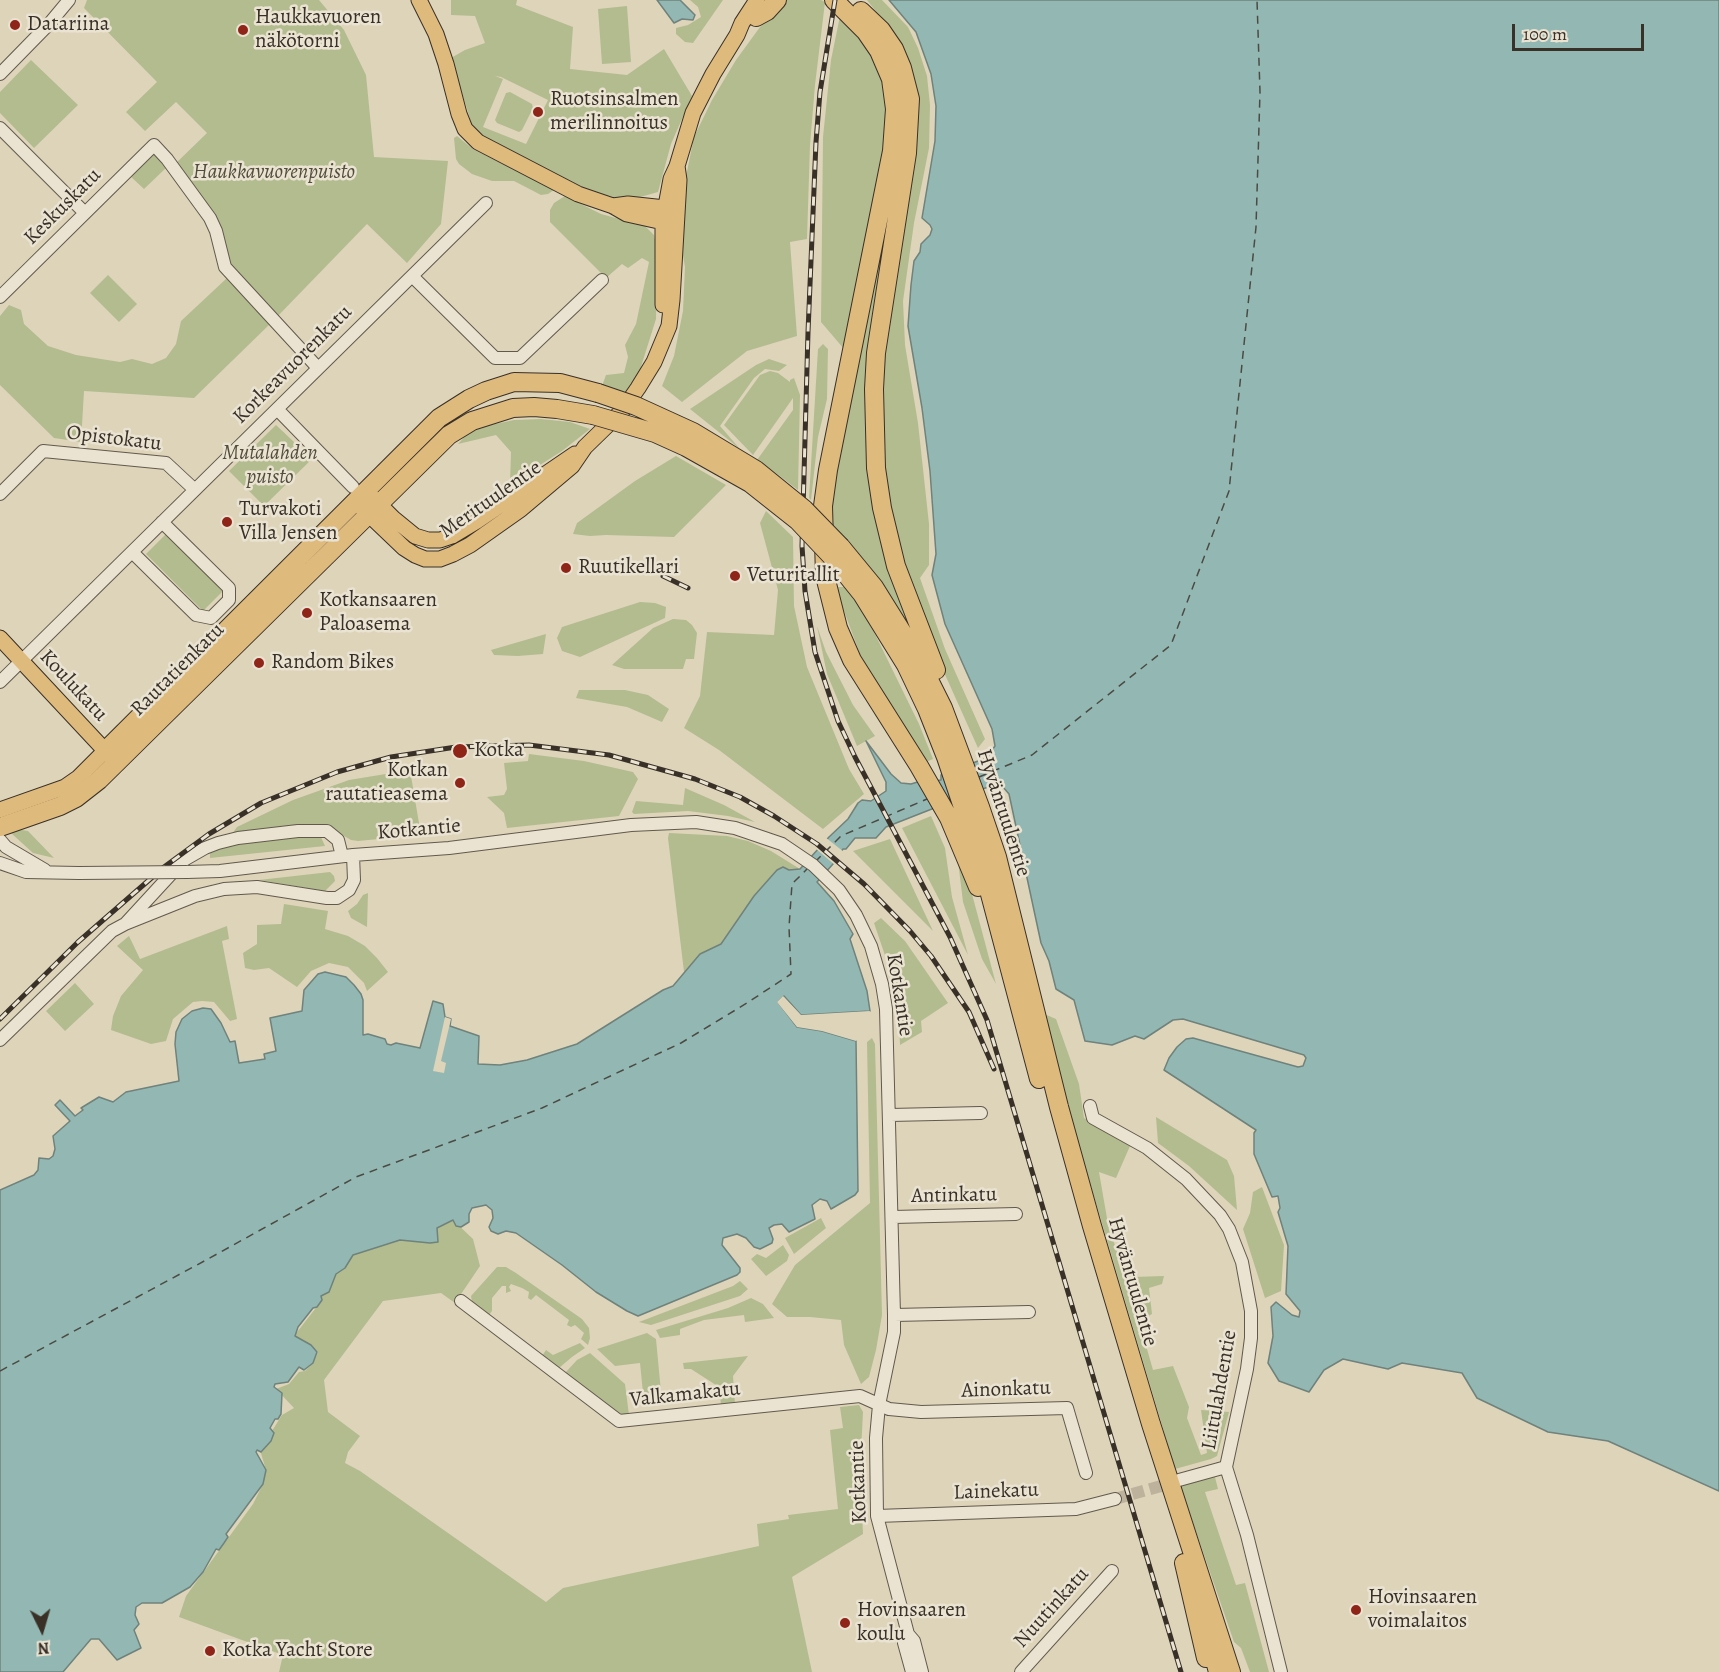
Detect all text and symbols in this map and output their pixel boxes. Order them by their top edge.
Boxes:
place label: Haukkavuoren näkötorni [255,5,381,55]
place label: Datariina [27,12,109,38]
scale bar [1515,12,1647,50]
marker: Datariina [8,18,22,32]
text: 100 m [1523,22,1567,46]
marker: Haukkavuoren näkötorni [236,23,250,37]
place label: Ruotsinsalmen merilinnoitus [550,87,679,137]
marker: Ruotsinsalmen merilinnoitus [531,105,545,119]
park label: Haukkavuorenpuisto [193,160,355,186]
street label: Keskuskatu [19,163,107,251]
street label: Korkeavuorenkatu [228,300,358,430]
street label: Opistokatu [65,421,163,457]
park label: Mutalahden puisto [222,441,318,491]
street label: Merituulentie [435,456,547,544]
place label: Turvakoti Villa Jensen [239,497,337,547]
marker: Turvakoti Villa Jensen [220,515,234,529]
place label: Ruutikellari [578,555,679,581]
marker: Ruutikellari [559,561,573,575]
place label: Veturitallit [747,563,840,589]
marker: Veturitallit [728,569,742,583]
place label: Kotkansaaren Paloasema [319,588,437,638]
marker: Kotkansaaren Paloasema [300,606,314,620]
street label: Rautatienkatu [126,618,230,722]
street label: Koulukatu [33,645,113,727]
place label: Random Bikes [271,650,394,676]
marker: Random Bikes [252,656,266,670]
place label: Kotka [474,738,524,764]
marker: Kotka [451,742,469,760]
street label: Hyväntuulentie [970,746,1036,880]
place label: Kotkan rautatieasema [325,758,448,808]
marker: Kotkan rautatieasema [453,776,467,790]
street label: Kotkantie [376,814,462,846]
street label: Kotkantie [880,952,918,1038]
street label: Antinkatu [911,1183,997,1209]
street label: Hyväntuulentie [1102,1215,1162,1349]
street label: Liitulahdentie [1197,1328,1243,1452]
street label: Ainonkatu [961,1376,1051,1404]
street label: Valkamakatu [628,1377,742,1413]
street label: Kotkantie [845,1440,873,1524]
street label: Lainekatu [953,1478,1039,1506]
street label: Nuutinkatu [1009,1562,1095,1654]
place label: Hovinsaaren voimalaitos [1368,1585,1477,1635]
place label: Hovinsaaren koulu [857,1598,966,1648]
north arrow [12,1600,72,1660]
marker: Hovinsaaren voimalaitos [1349,1603,1363,1617]
marker: Hovinsaaren koulu [838,1616,852,1630]
text: N [37,1636,50,1659]
place label: Kotka Yacht Store [222,1638,373,1664]
marker: Kotka Yacht Store [203,1644,217,1658]

